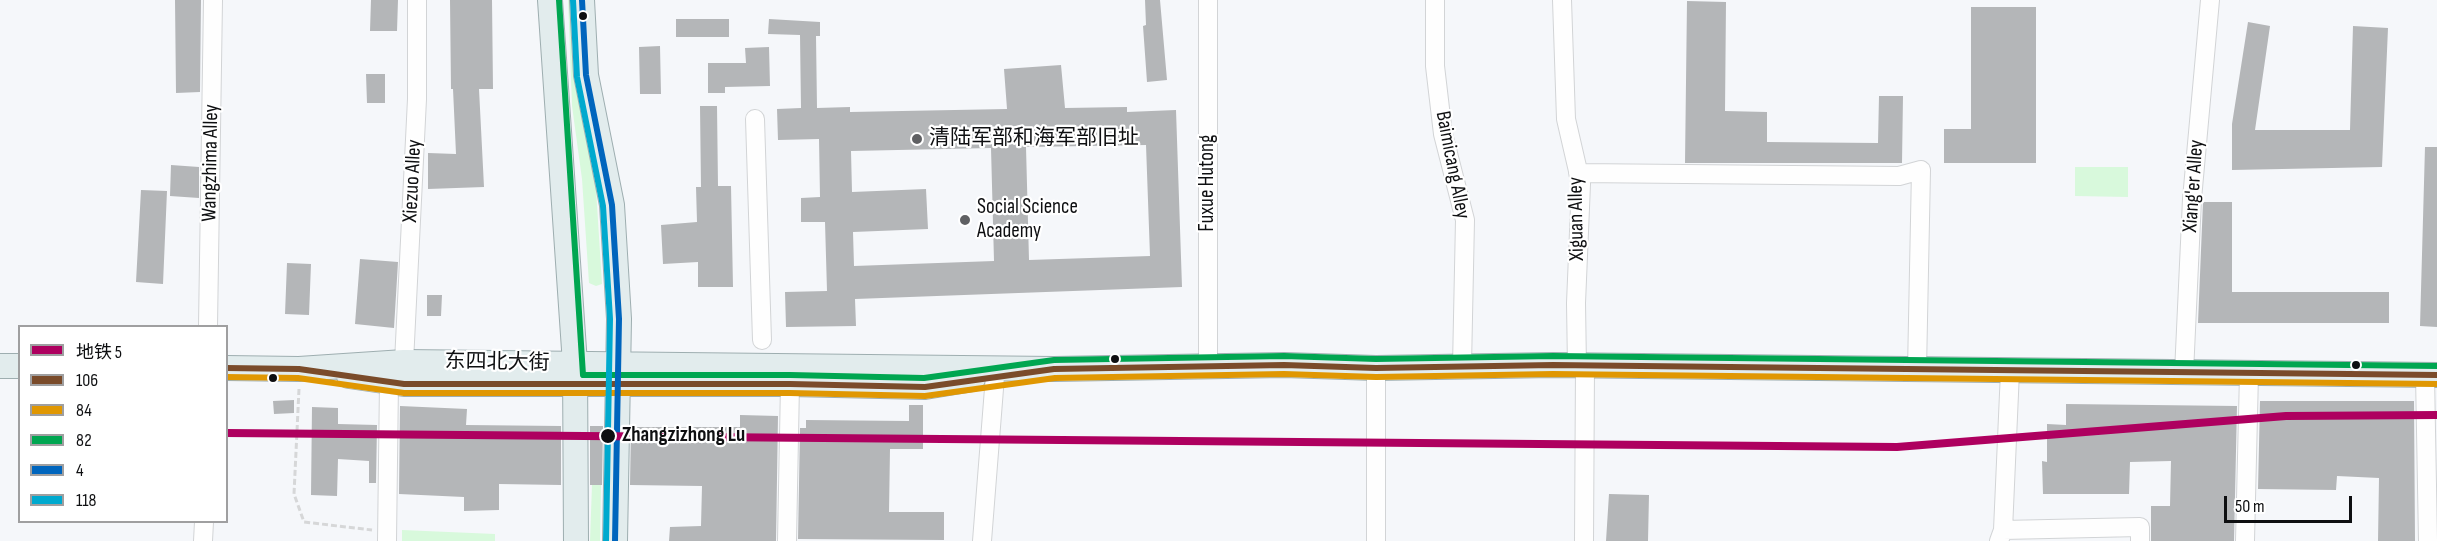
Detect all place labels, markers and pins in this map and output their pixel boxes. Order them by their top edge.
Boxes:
unlabelled marker [577,10,589,22]
place label: 清陆军部和海军部旧址 [929,126,1139,152]
marker: 清陆军部和海军部旧址 [910,132,924,146]
place label: Social Science Academy [977,195,1078,245]
marker: Social Science Academy [958,213,972,227]
unlabelled marker [1109,353,1121,365]
unlabelled marker [2350,359,2362,371]
unlabelled marker [267,372,279,384]
place label: Zhangzizhong Lu [622,423,745,449]
marker: Zhangzizhong Lu [599,427,617,445]

